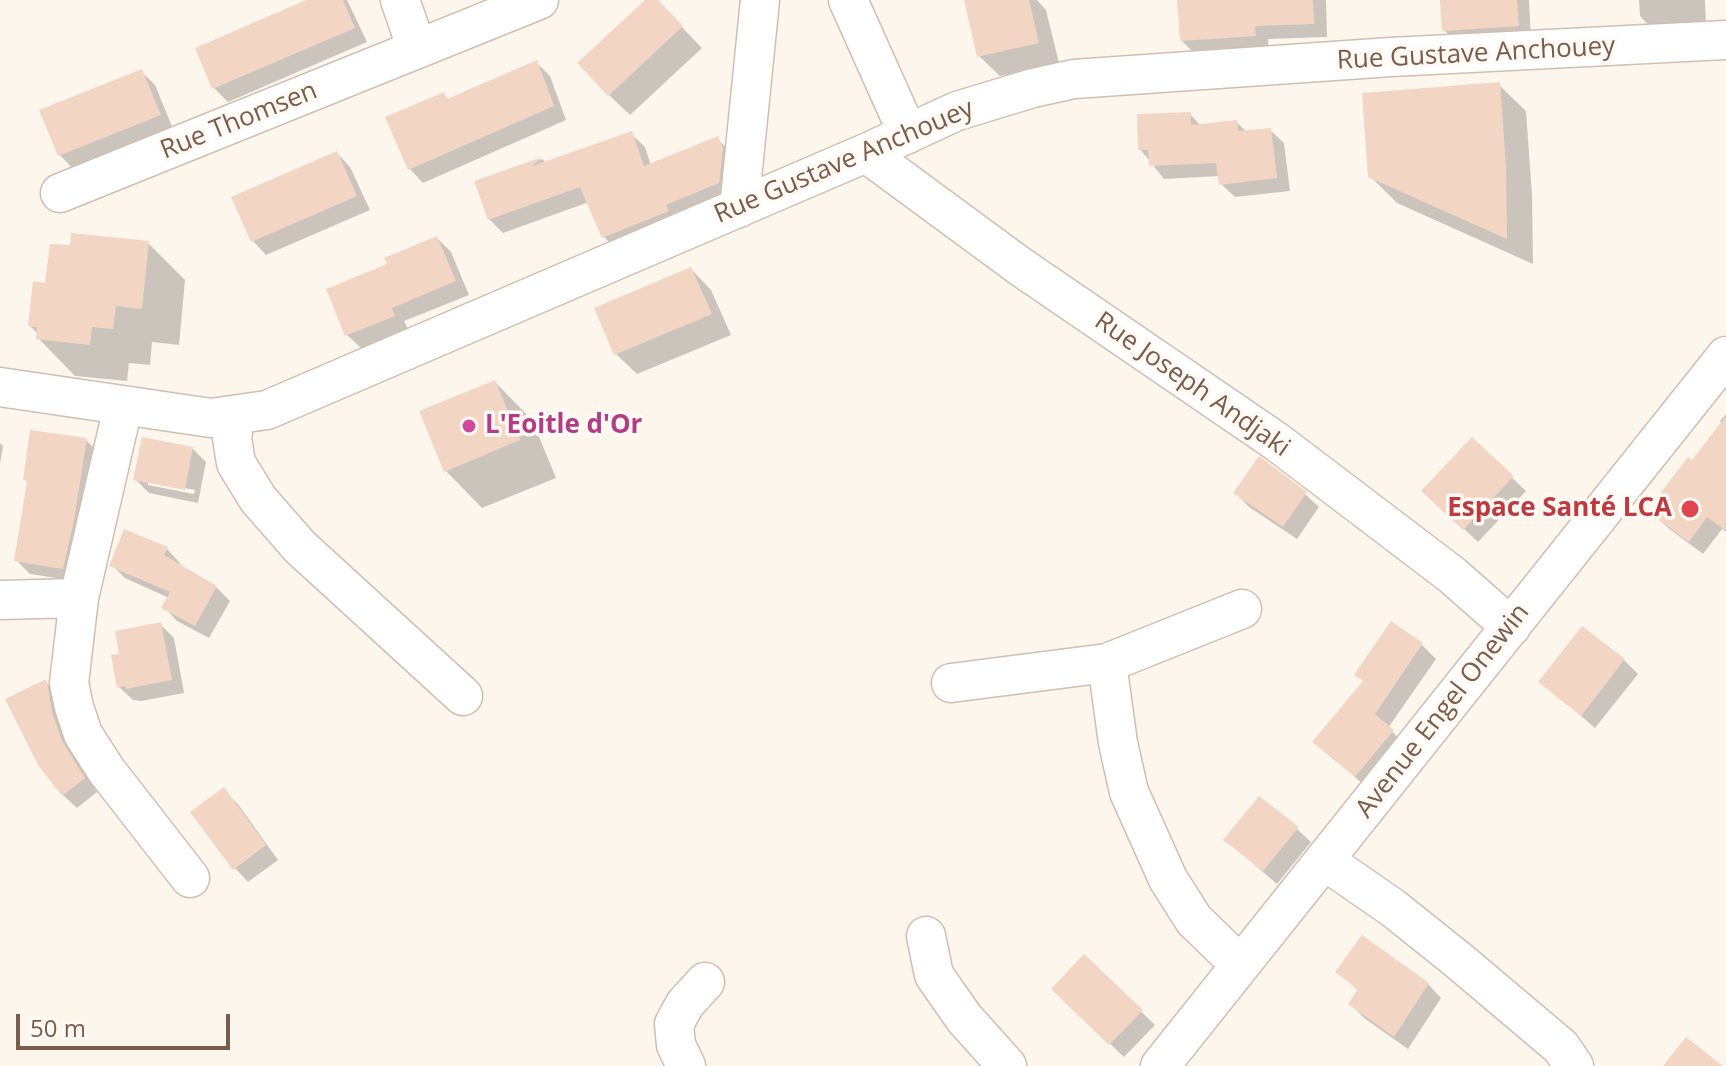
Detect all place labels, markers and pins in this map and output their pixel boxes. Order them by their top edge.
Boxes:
place label: L'Eoitle d'Or [485,410,642,442]
marker: L'Eoitle d'Or [460,417,478,435]
place label: Espace Santé LCA [1447,493,1672,525]
marker: Espace Santé LCA [1679,498,1701,520]

